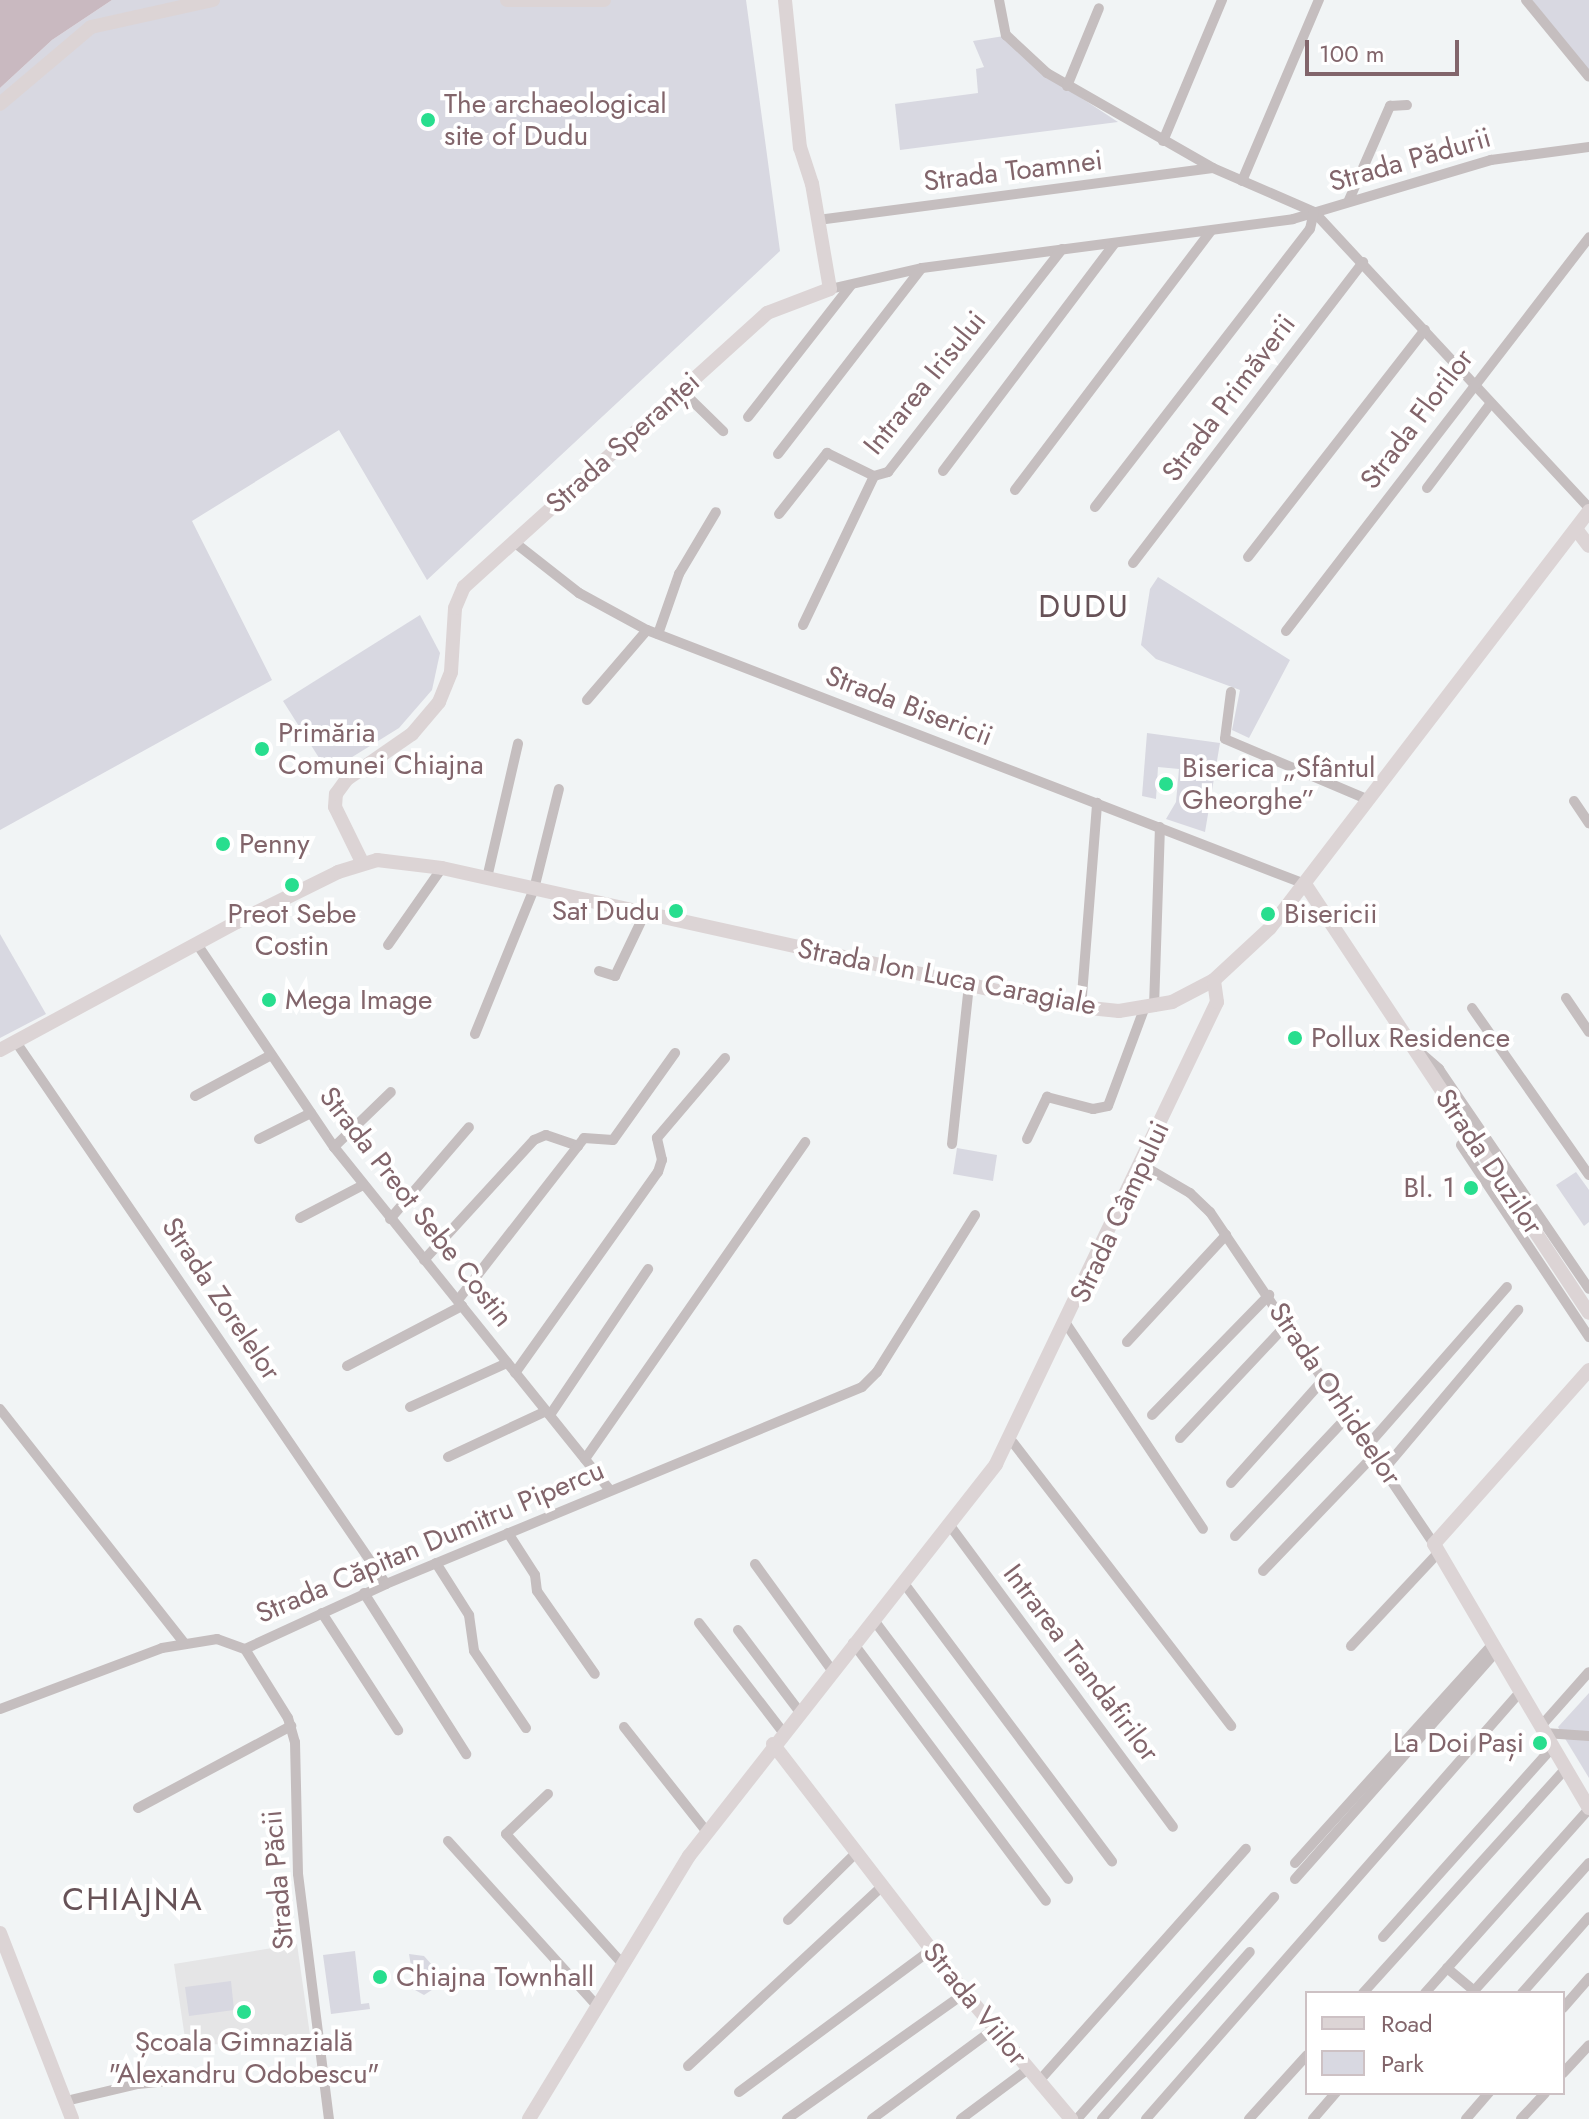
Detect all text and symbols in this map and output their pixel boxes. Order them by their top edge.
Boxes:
scale bar [1309,24,1463,74]
text: 100 m [1319,36,1385,71]
place label: The archaeological site of Dudu [444,87,667,153]
marker: The archaeological site of Dudu [419,111,437,129]
street label: Strada Pădurii [1325,121,1495,199]
street label: Strada Toamnei [922,143,1104,199]
street label: Intrarea Irisului [857,304,993,462]
street label: Strada Primăverii [1155,308,1303,488]
street label: Strada Florilor [1353,342,1481,496]
street label: Strada Speranței [539,365,707,521]
district label: DUDU [1038,587,1130,625]
street label: Strada Bisericii [821,659,997,753]
place label: Primăria Comunei Chiajna [278,716,484,782]
marker: Primăria Comunei Chiajna [253,740,271,758]
place label: Biserica „Sfântul Gheorghe” [1182,751,1376,817]
marker: Biserica „Sfântul Gheorghe” [1157,775,1175,793]
place label: Penny [239,827,310,861]
marker: Penny [214,835,232,853]
marker: Preot Sebe Costin [283,876,301,894]
place label: Sat Dudu [552,894,660,928]
place label: Preot Sebe Costin [228,897,356,963]
place label: Bisericii [1284,897,1377,931]
marker: Sat Dudu [667,902,685,920]
marker: Bisericii [1259,905,1277,923]
street label: Strada Ion Luca Caragiale [795,932,1099,1022]
place label: Mega Image [285,983,432,1017]
marker: Mega Image [260,991,278,1009]
place label: Pollux Residence [1311,1021,1510,1055]
marker: Pollux Residence [1286,1029,1304,1047]
street label: Strada Preot Sebe Costin [312,1081,520,1333]
street label: Strada Duzilor [1428,1083,1550,1241]
street label: Strada Câmpului [1063,1116,1177,1308]
place label: Bl. 1 [1404,1171,1455,1205]
marker: Bl. 1 [1462,1179,1480,1197]
street label: Strada Zorelelor [154,1211,288,1387]
street label: Strada Orhideelor [1262,1296,1408,1492]
street label: Strada Căpitan Dumitru Pipercu [251,1453,609,1631]
street label: Intrarea Trandafirilor [996,1558,1166,1768]
place label: La Doi Pași [1393,1726,1524,1760]
marker: La Doi Pași [1531,1734,1549,1752]
street label: Strada Păcii [255,1809,301,1951]
district label: CHIAJNA [62,1880,204,1918]
street label: Strada Viilor [916,1936,1034,2072]
place label: Chiajna Townhall [396,1960,594,1994]
marker: Chiajna Townhall [371,1968,389,1986]
legend [1305,1991,1565,2095]
marker: Școala Gimnazială "Alexandru Odobescu" [235,2003,253,2021]
text: Road [1381,2006,1433,2041]
place label: Școala Gimnazială "Alexandru Odobescu" [108,2025,380,2091]
text: Park [1381,2046,1424,2081]

